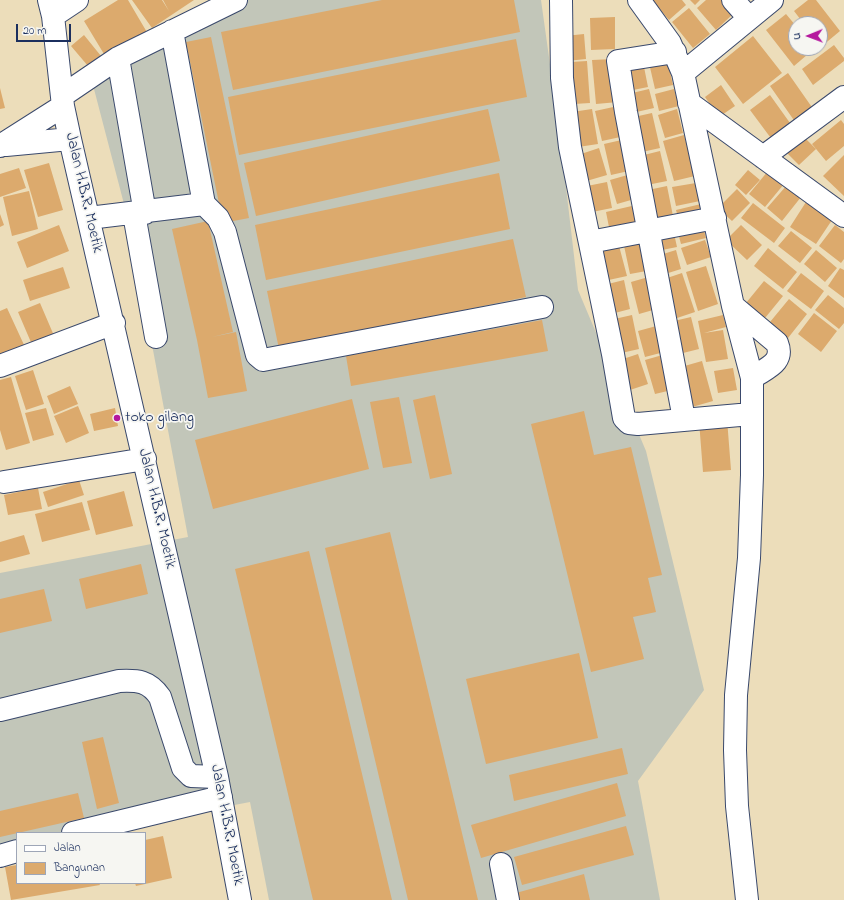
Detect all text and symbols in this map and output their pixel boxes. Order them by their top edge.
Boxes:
scale bar [18,16,73,42]
north arrow [788,16,828,56]
text: 20 m [23,22,46,40]
text: U [789,33,805,40]
street label: Jalan H.B.R. Moetik [60,131,106,255]
place label: toko gilang [125,408,194,428]
marker: toko gilang [112,413,122,423]
street label: Jalan H.B.R. Moetik [133,447,179,571]
street label: Jalan H.B.R. Moetik [205,763,247,887]
legend [16,832,146,884]
text: Jalan [54,839,81,857]
text: Bangunan [54,859,105,877]

